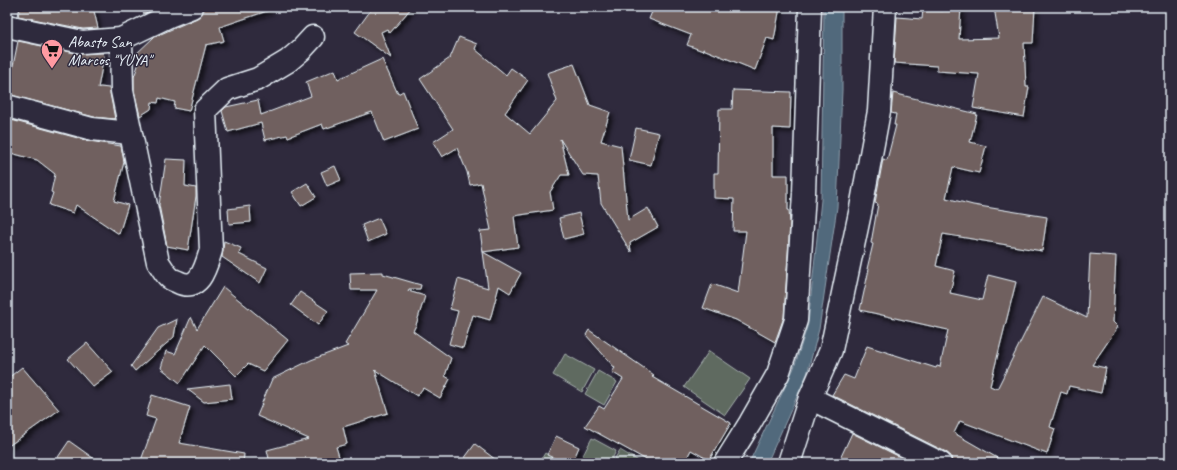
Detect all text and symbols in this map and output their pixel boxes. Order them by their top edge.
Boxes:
place label: Abasto San Marcos "YUYA" [68,32,154,70]
supermarket icon: Abasto San Marcos "YUYA" [39,37,65,70]

